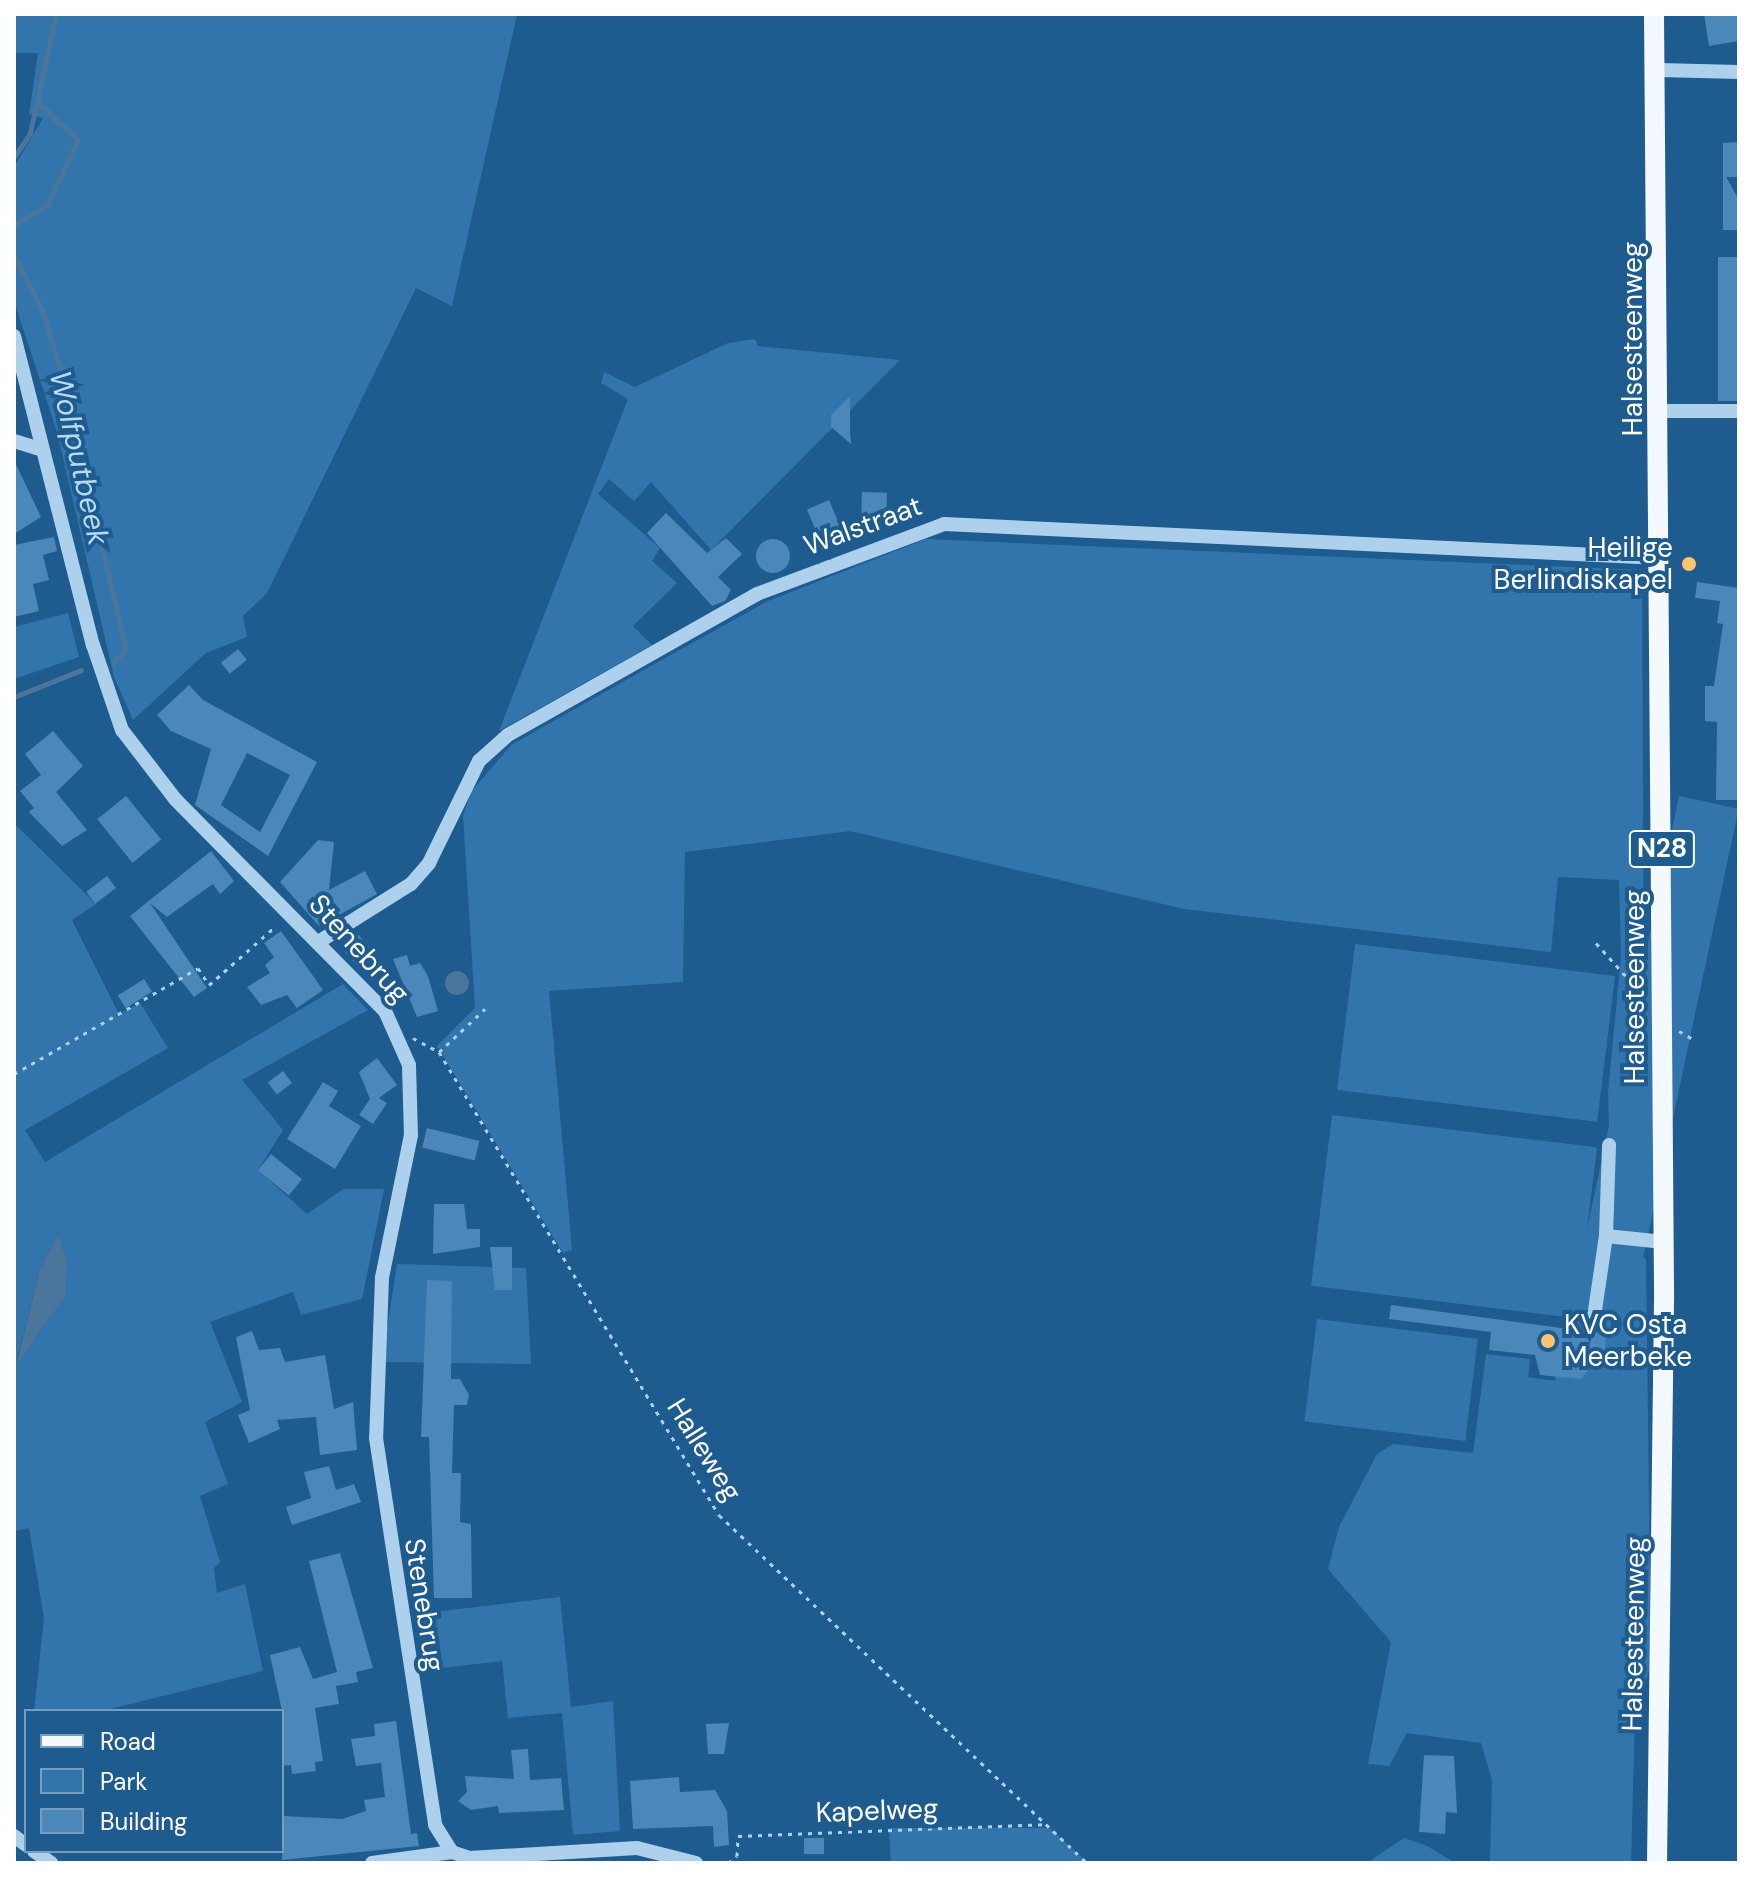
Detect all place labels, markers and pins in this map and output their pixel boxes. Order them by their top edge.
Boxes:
place label: Heilige Berlindiskapel [1494,531,1673,597]
marker: Heilige Berlindiskapel [1680,555,1698,573]
place label: KVC Osta Meerbeke [1564,1308,1692,1374]
marker: KVC Osta Meerbeke [1539,1332,1557,1350]

